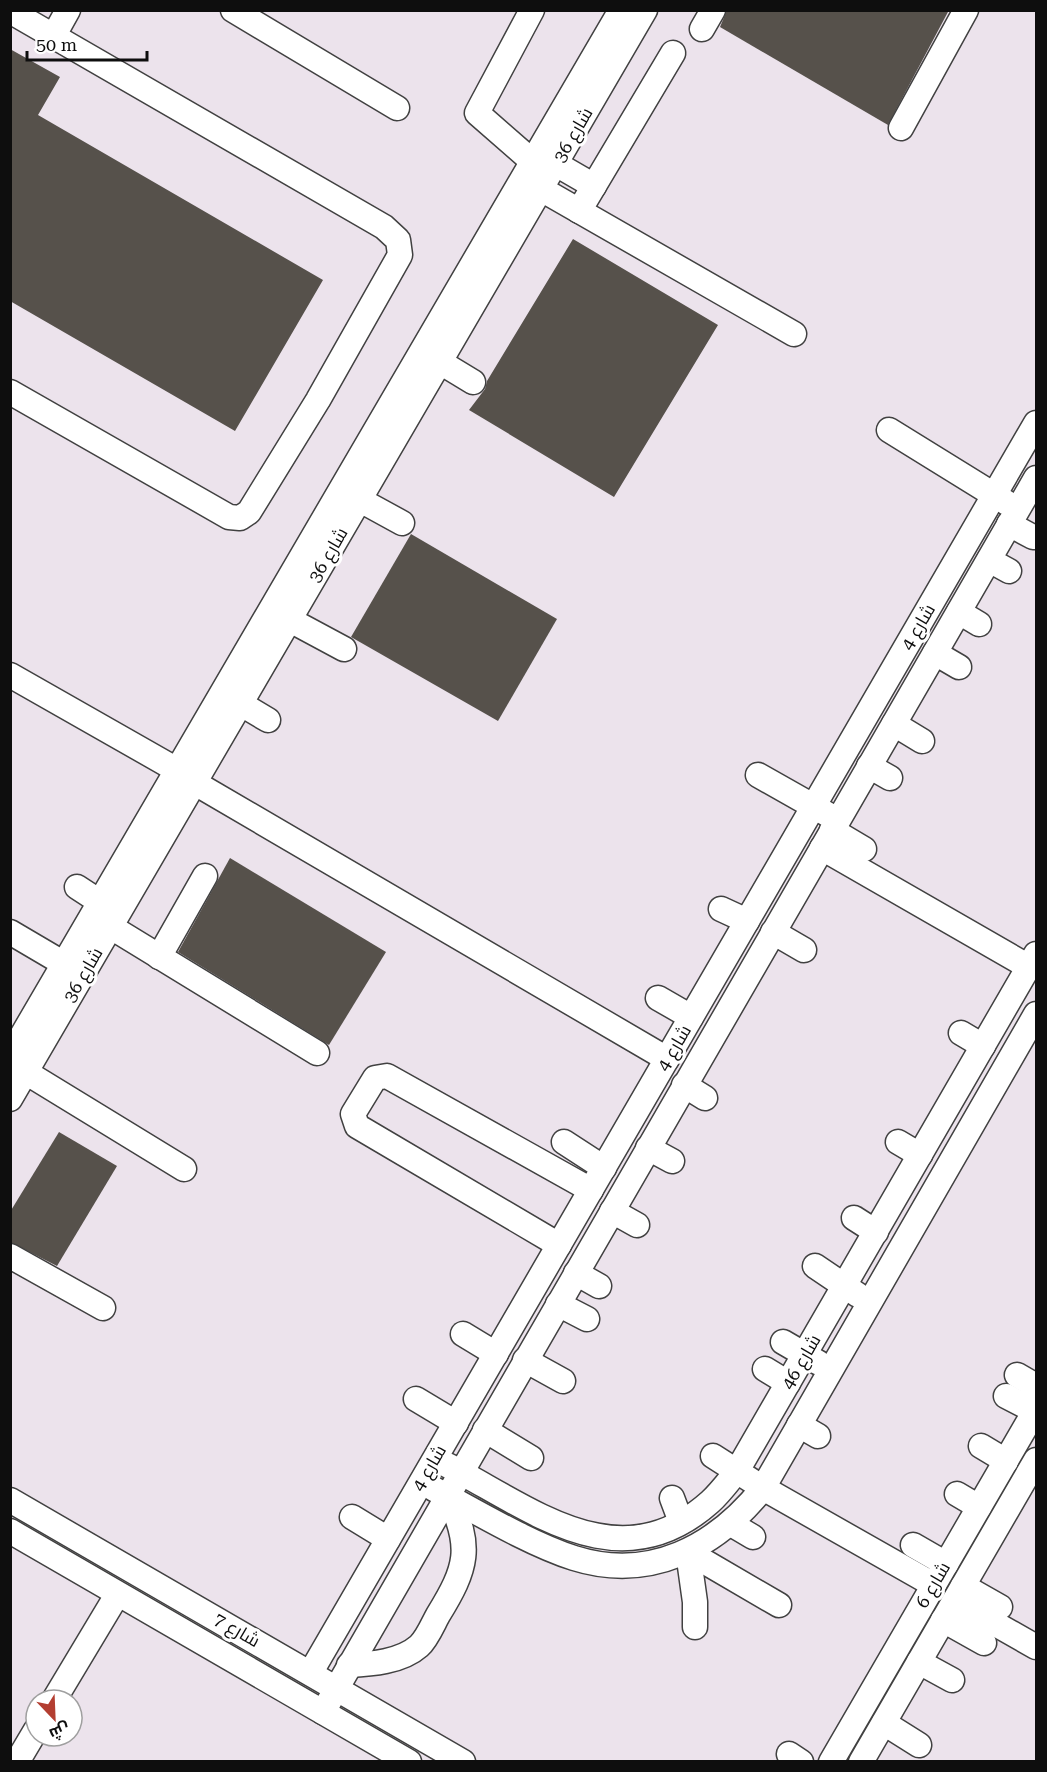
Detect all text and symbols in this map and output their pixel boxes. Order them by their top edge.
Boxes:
scale bar [27,24,147,62]
text: 50 m [36,34,77,55]
street label: شارع 36 [549,104,598,167]
street label: شارع 36 [304,524,353,587]
street label: شارع 4 [896,600,941,654]
street label: شارع 36 [59,944,108,1007]
street label: شارع 4 [652,1021,697,1075]
street label: شارع 46 [777,1331,826,1394]
street label: شارع 4 [407,1441,452,1495]
street label: شارع 6 [911,1558,956,1612]
street label: شارع 7 [210,1608,264,1653]
north arrow [24,1688,84,1748]
text: ش [47,1719,73,1744]

